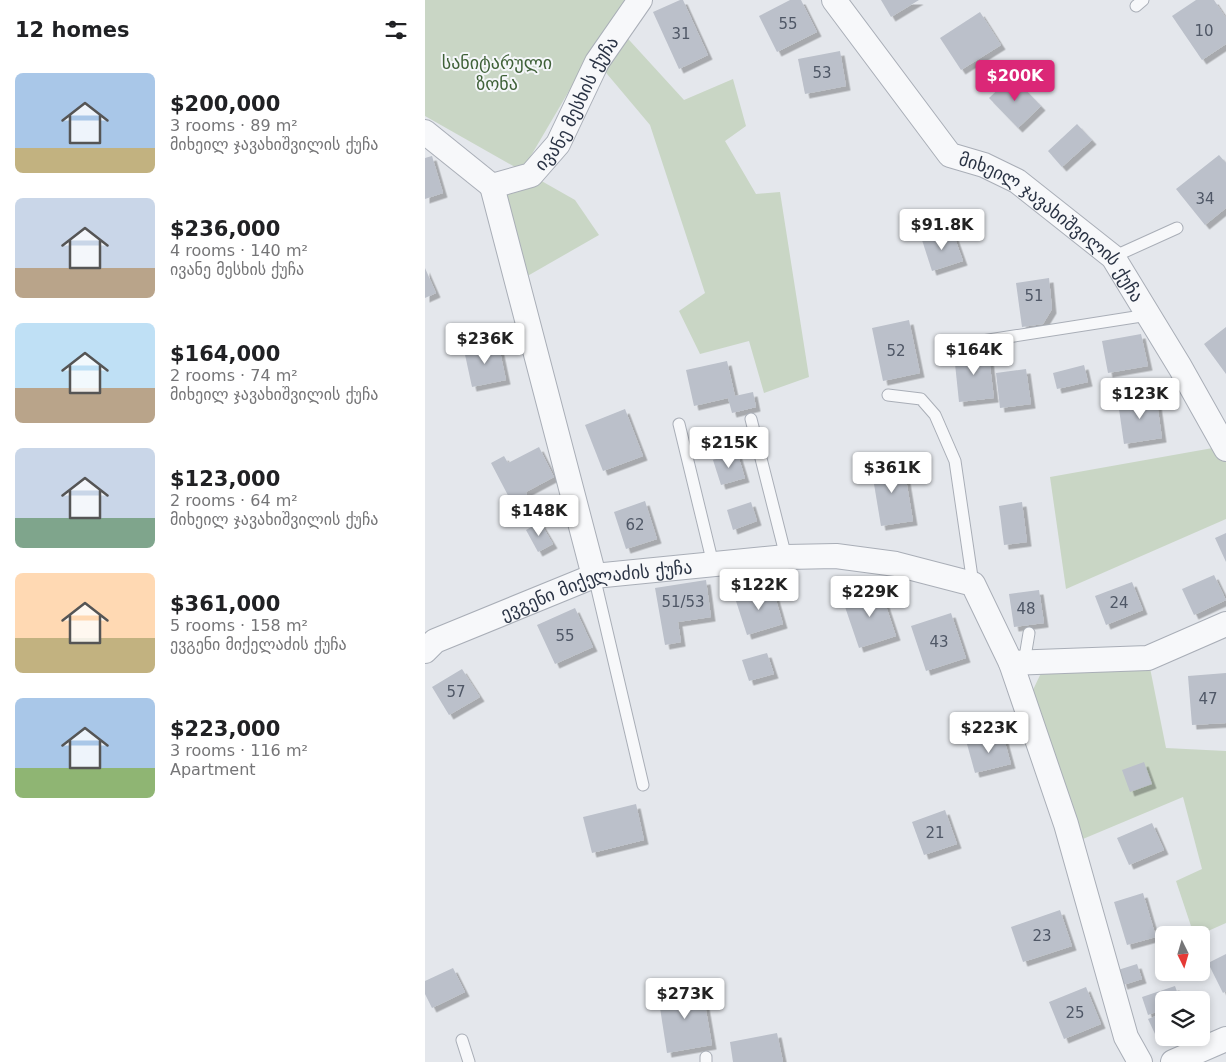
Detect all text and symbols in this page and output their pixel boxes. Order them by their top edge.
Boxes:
house number: 55 [778,15,798,33]
icon: filters [382,16,410,44]
text: 12 homes [15,18,130,42]
house number: 10 [1194,22,1214,40]
house number: 31 [671,25,691,43]
street label: ივანე მესხის ქუჩა [530,32,622,174]
park label: სანიტარული ზონა [442,52,552,94]
pin: $200K [980,59,1050,102]
house number: 53 [812,64,832,82]
text: $200K [987,66,1043,85]
text: $200,000 [170,92,280,116]
icon: home [55,93,115,153]
text: 3 rooms · 89 m² [170,116,298,135]
text: მიხეილ ჯავახიშვილის ქუჩა [170,135,378,154]
street label: მიხეილ ჯავახიშვილის ქუჩა [957,148,1148,305]
house number: 34 [1195,190,1215,208]
pin: $91.8K [901,208,983,251]
text: $91.8K [910,215,974,234]
text: $236,000 [170,217,280,241]
icon: home [55,218,115,278]
text: 4 rooms · 140 m² [170,241,308,260]
text: ივანე მესხის ქუჩა [170,260,304,279]
house number: 51 [1024,287,1044,305]
pin: $236K [450,322,520,365]
text: $236K [457,329,513,348]
pin: $164K [939,334,1009,376]
text: $164K [946,340,1002,359]
text: $164,000 [170,342,280,366]
house number: 52 [886,342,906,360]
icon: home [55,343,115,403]
text: 2 rooms · 74 m² [170,366,298,385]
pin: $123K [1105,378,1175,420]
text: $123K [1112,384,1168,403]
text: მიხეილ ჯავახიშვილის ქუჩა [170,385,378,404]
pin: $215K [694,426,764,469]
text: $215K [701,433,757,452]
pin: $361K [857,452,927,494]
text: $361K [864,458,920,477]
text: $123,000 [170,467,280,491]
icon: home [55,468,115,528]
text: 2 rooms · 64 m² [170,491,298,510]
pin: $148K [504,494,574,537]
text: $148K [511,501,567,520]
text: მიხეილ ჯავახიშვილის ქუჩა [170,510,378,529]
house number: 62 [625,516,645,534]
street label: ევგენი მიქელაძის ქუჩა [497,556,693,624]
pin: $122K [724,568,794,611]
text: $122K [731,575,787,594]
pin: $229K [835,576,905,618]
text: $229K [842,582,898,601]
text: $361,000 [170,592,280,616]
icon: home [55,593,115,653]
house number: 51/53 [661,593,705,611]
house number: 24 [1109,594,1129,612]
house number: 48 [1016,600,1036,618]
text: 5 rooms · 158 m² [170,616,308,635]
house number: 55 [555,627,575,645]
house number: 43 [929,633,949,651]
text: ევგენი მიქელაძის ქუჩა [170,635,347,654]
house number: 57 [446,683,466,701]
house number: 47 [1198,690,1218,708]
pin: $223K [954,712,1024,754]
text: $223,000 [170,717,280,741]
icon: home [55,718,115,778]
text: $223K [961,718,1017,737]
text: 3 rooms · 116 m² [170,741,308,760]
text: Apartment [170,760,256,779]
house number: 21 [925,824,945,842]
north arrow [1155,926,1210,981]
map controls [1155,926,1210,1046]
house number: 23 [1032,927,1052,945]
pin: $273K [650,978,720,1020]
text: $273K [657,984,713,1003]
button: layers [1155,991,1210,1046]
house number: 25 [1065,1004,1085,1022]

